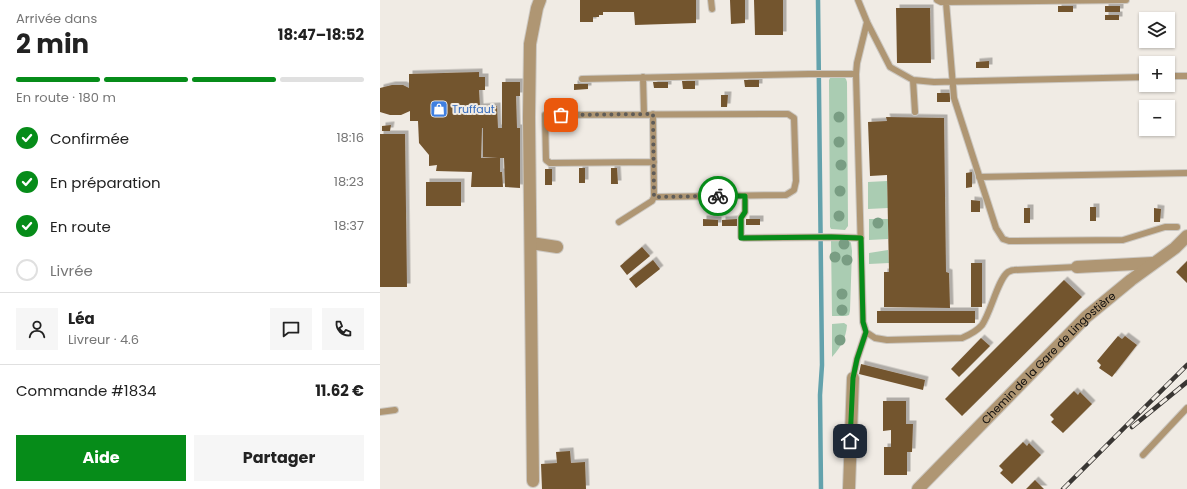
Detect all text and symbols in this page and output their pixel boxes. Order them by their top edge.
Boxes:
text: Arrivée dans [16,9,97,28]
map controls [1139,12,1175,136]
button: layers [1139,12,1175,48]
text: 18:47–18:52 [278,24,364,45]
text: 2 min [16,26,89,62]
button: + [1139,56,1175,92]
text: En route · 180 m [16,88,116,107]
pin [544,98,578,132]
shop icon: Truffaut [429,99,449,119]
button: − [1139,100,1175,136]
place label: Truffaut [452,101,495,117]
icon: bag [550,104,572,126]
icon: check [16,127,38,149]
text: Confirmée [50,128,129,149]
text: 18:16 [336,128,364,147]
icon: check [16,171,38,193]
text: En préparation [50,172,161,193]
text: 18:23 [334,172,364,191]
courier [698,176,738,216]
icon: bike [707,185,729,207]
icon: check [16,215,38,237]
text: En route [50,216,111,237]
text: 18:37 [334,216,364,235]
text: Livrée [50,260,93,281]
street label: Chemin de la Gare de Lingostière [978,288,1119,428]
button: person [16,308,58,350]
text: Léa [68,308,95,329]
button: chat [270,308,312,350]
button: phone [322,308,364,350]
text: Livreur · 4.6 [68,330,139,349]
text: Commande #1834 [16,380,156,401]
text: 11.62 € [315,380,364,401]
pin [833,424,867,458]
icon: home [839,430,861,452]
button: Aide [16,435,186,481]
button: Partager [194,435,364,481]

